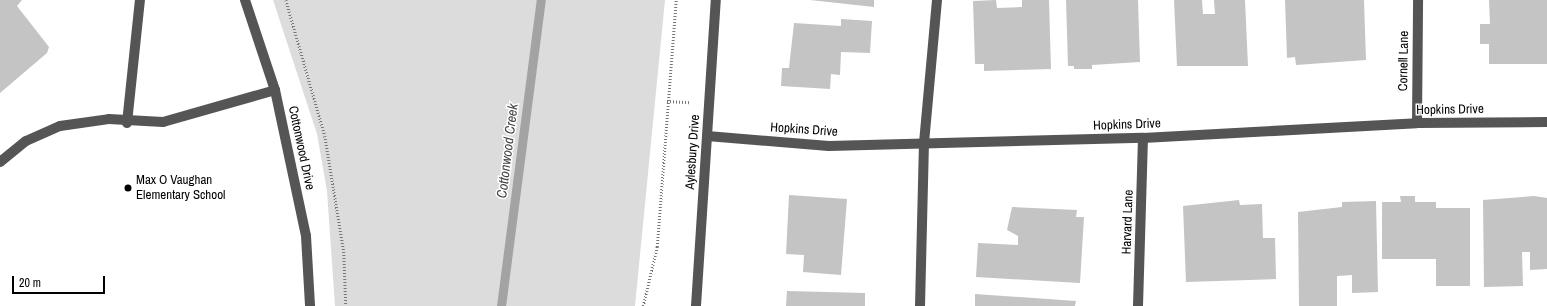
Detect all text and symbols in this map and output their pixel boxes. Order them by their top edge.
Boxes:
street label: Cornell Lane [1396,31,1412,91]
street label: Hopkins Drive [1416,102,1484,118]
water label: Cottonwood Creek [493,103,521,199]
street label: Cottonwood Drive [285,105,317,191]
street label: Aylesbury Drive [683,114,703,190]
street label: Hopkins Drive [1093,116,1161,134]
street label: Hopkins Drive [770,120,838,140]
place label: Max O Vaughan Elementary School [136,173,225,204]
marker: Max O Vaughan Elementary School [123,183,133,193]
street label: Harvard Lane [1119,189,1137,255]
scale bar [14,268,107,294]
text: 20 m [19,275,41,291]

